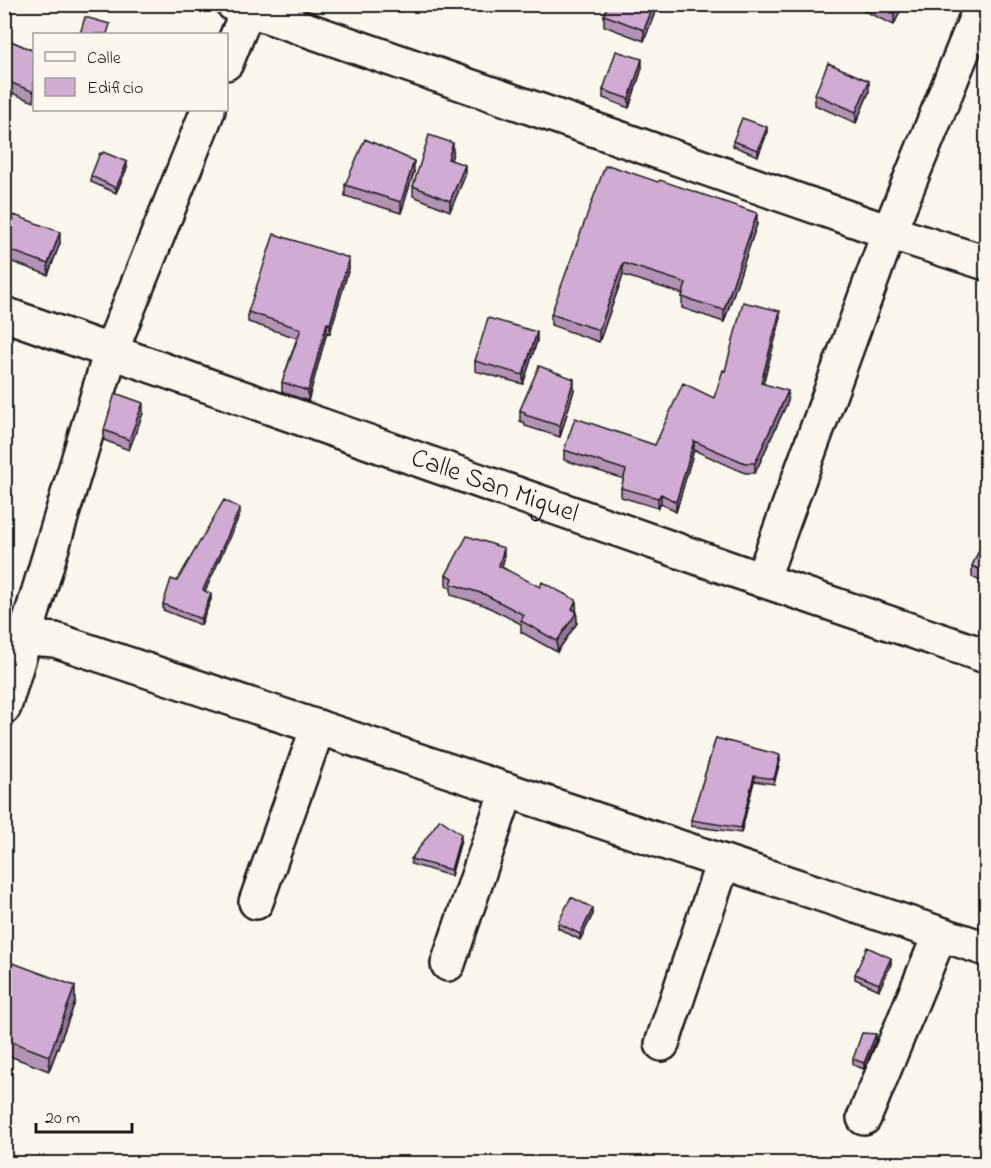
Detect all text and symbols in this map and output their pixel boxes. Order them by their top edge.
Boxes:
legend [33,33,228,111]
text: Calle [87,46,122,72]
text: Edificio [87,76,143,102]
street label: Calle San Miguel [406,439,584,534]
scale bar [36,1096,132,1134]
text: 20 m [45,1106,80,1132]

